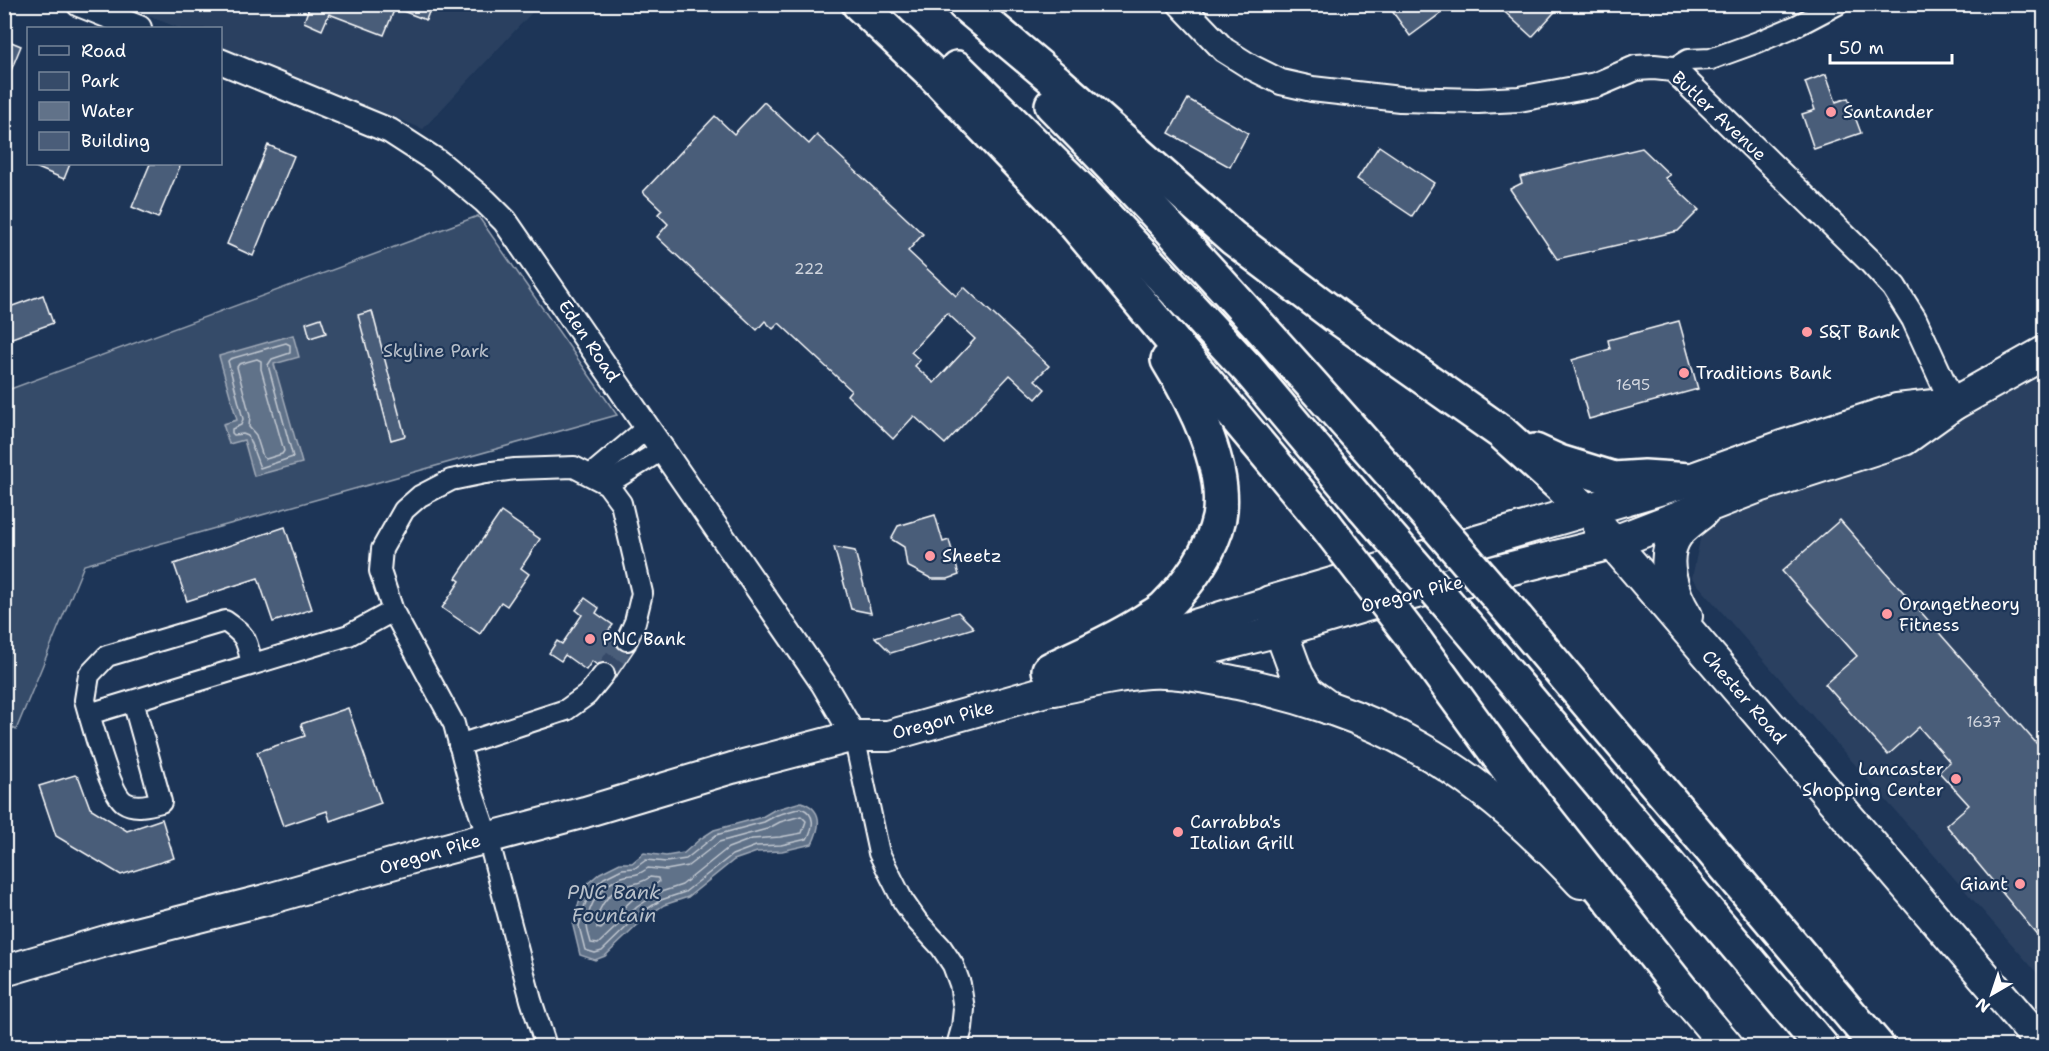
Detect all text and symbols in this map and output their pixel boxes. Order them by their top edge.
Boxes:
legend [27,27,222,165]
scale bar [1830,27,1952,65]
text: 50 m [1839,36,1884,60]
text: Road [81,39,126,63]
street label: Butler Avenue [1666,66,1772,166]
text: Park [81,69,120,93]
text: Water [81,99,134,123]
place label: Santander [1843,100,1934,124]
marker: Santander [1824,105,1838,119]
text: Building [81,129,150,153]
house number: 222 [794,259,824,279]
street label: Eden Road [553,295,625,387]
place label: S&T Bank [1819,320,1900,344]
marker: S&T Bank [1800,325,1814,339]
park label: Skyline Park [383,339,489,363]
place label: Traditions Bank [1696,361,1832,385]
marker: Traditions Bank [1677,366,1691,380]
house number: 1695 [1616,375,1650,395]
place label: Sheetz [942,544,1002,568]
marker: Sheetz [923,549,937,563]
street label: Oregon Pike [1358,570,1466,618]
place label: Orangetheory Fitness [1899,592,2020,637]
marker: Orangetheory Fitness [1880,607,1894,621]
place label: PNC Bank [602,627,686,651]
marker: PNC Bank [583,632,597,646]
street label: Chester Road [1696,645,1792,749]
street label: Oregon Pike [890,695,996,745]
house number: 1637 [1966,712,2002,732]
place label: Lancaster Shopping Center [1802,757,1944,802]
marker: Lancaster Shopping Center [1949,772,1963,786]
place label: Carrabba's Italian Grill [1190,810,1294,855]
marker: Carrabba's Italian Grill [1171,825,1185,839]
street label: Oregon Pike [377,828,483,880]
place label: Giant [1960,872,2008,896]
marker: Giant [2013,877,2027,891]
water label: PNC Bank Fountain [567,879,661,928]
north arrow [1962,964,2022,1024]
text: N [1971,993,1994,1017]

